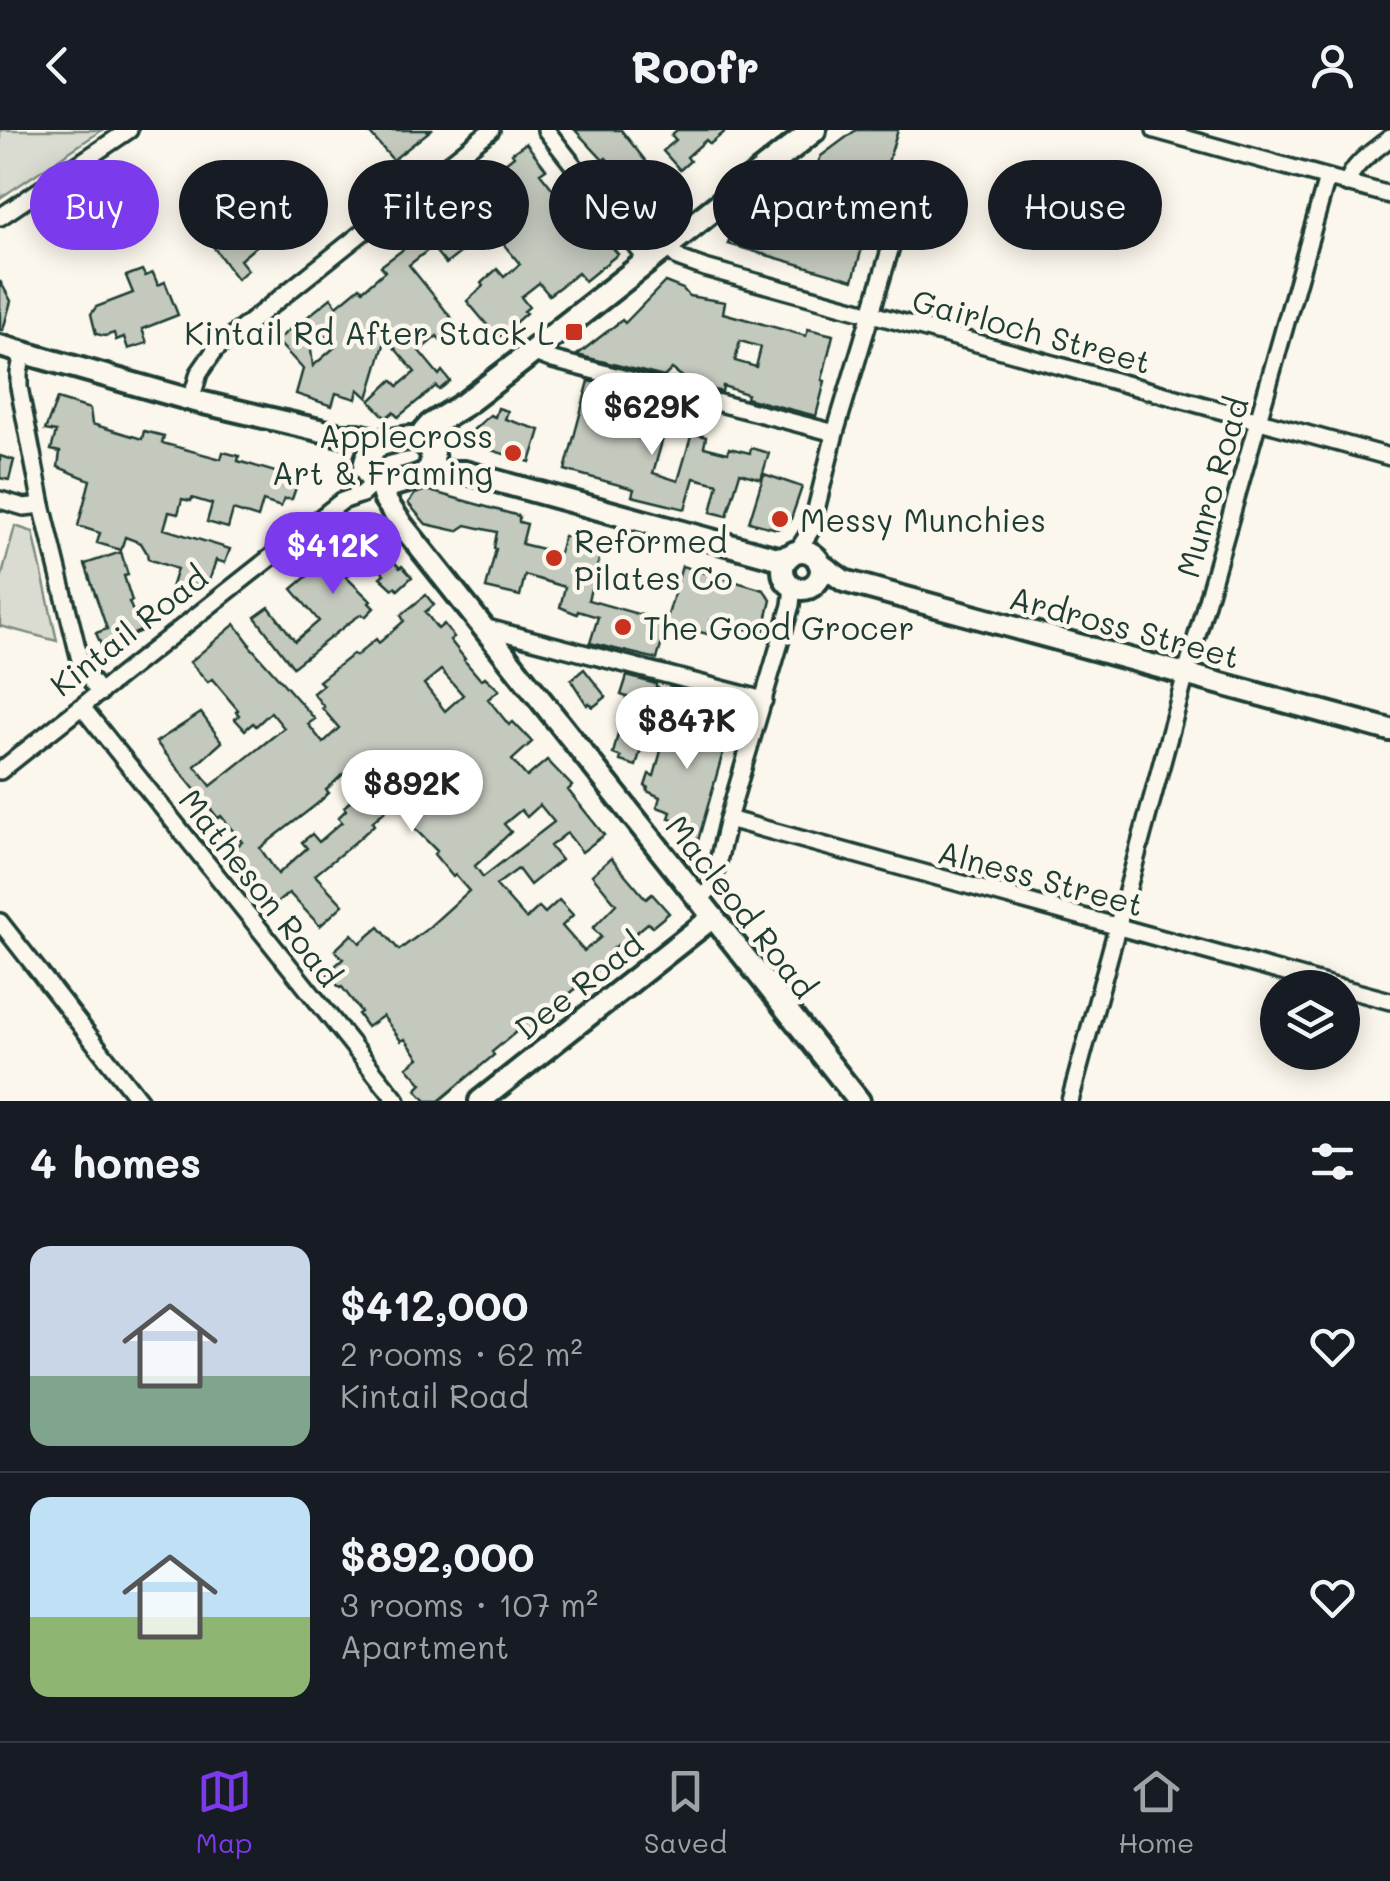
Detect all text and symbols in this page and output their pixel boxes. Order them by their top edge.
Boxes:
text: Roofr [631,36,759,94]
icon: back [30,38,85,93]
icon: person [1305,38,1360,93]
chip: Buy [30,160,159,250]
chip: Rent [179,160,328,250]
chip: Filters [348,160,529,250]
chip: New [549,160,693,250]
chip: Apartment [713,160,968,250]
chip: House [988,160,1162,250]
street label: Gairloch Street [908,278,1156,382]
place label: Kintail Rd After Stack L [184,311,554,353]
marker: Kintail Rd After Stack L [563,321,585,343]
pin: $629K [582,373,722,458]
text: $629K [603,384,701,426]
street label: Munro Road [1165,392,1257,582]
place label: Applecross Art & Framing [272,414,493,493]
marker: Applecross Art & Framing [502,442,524,464]
place label: Messy Munchies [800,498,1046,541]
marker: Messy Munchies [769,508,791,530]
pin: $412K [263,512,403,597]
place label: Reformed Pilates Co [574,519,733,598]
text: $412K [286,523,380,565]
marker: Reformed Pilates Co [543,547,565,569]
street label: Kintail Road [41,555,215,705]
street label: Ardross Street [1005,575,1245,677]
place label: The Good Grocer [643,606,915,648]
marker: The Good Grocer [612,616,634,638]
pin: $847K [617,687,757,772]
text: $847K [638,698,736,740]
pin: $892K [342,750,482,835]
text: $892K [363,761,461,803]
street label: Matheson Road [171,780,351,994]
street label: Macleod Road [657,806,827,1006]
street label: Alness Street [934,829,1148,925]
street label: Dee Road [505,922,651,1048]
map controls [1260,970,1360,1070]
button: layers [1260,970,1360,1070]
text: 4 homes [30,1134,201,1189]
icon: filters [1305,1134,1360,1189]
text: $412,000 [340,1277,529,1332]
icon: home [110,1286,230,1406]
icon: heart [1305,1319,1360,1374]
text: 2 rooms · 62 m² [340,1332,583,1374]
text: Kintail Road [340,1374,529,1416]
text: $892,000 [340,1528,535,1583]
icon: home [110,1537,230,1657]
icon: heart [1305,1570,1360,1625]
text: 3 rooms · 107 m² [340,1583,598,1625]
text: Apartment [340,1625,509,1667]
tab: Map [196,1764,253,1860]
tab: Saved [644,1764,727,1860]
tab: Home [1118,1764,1194,1860]

